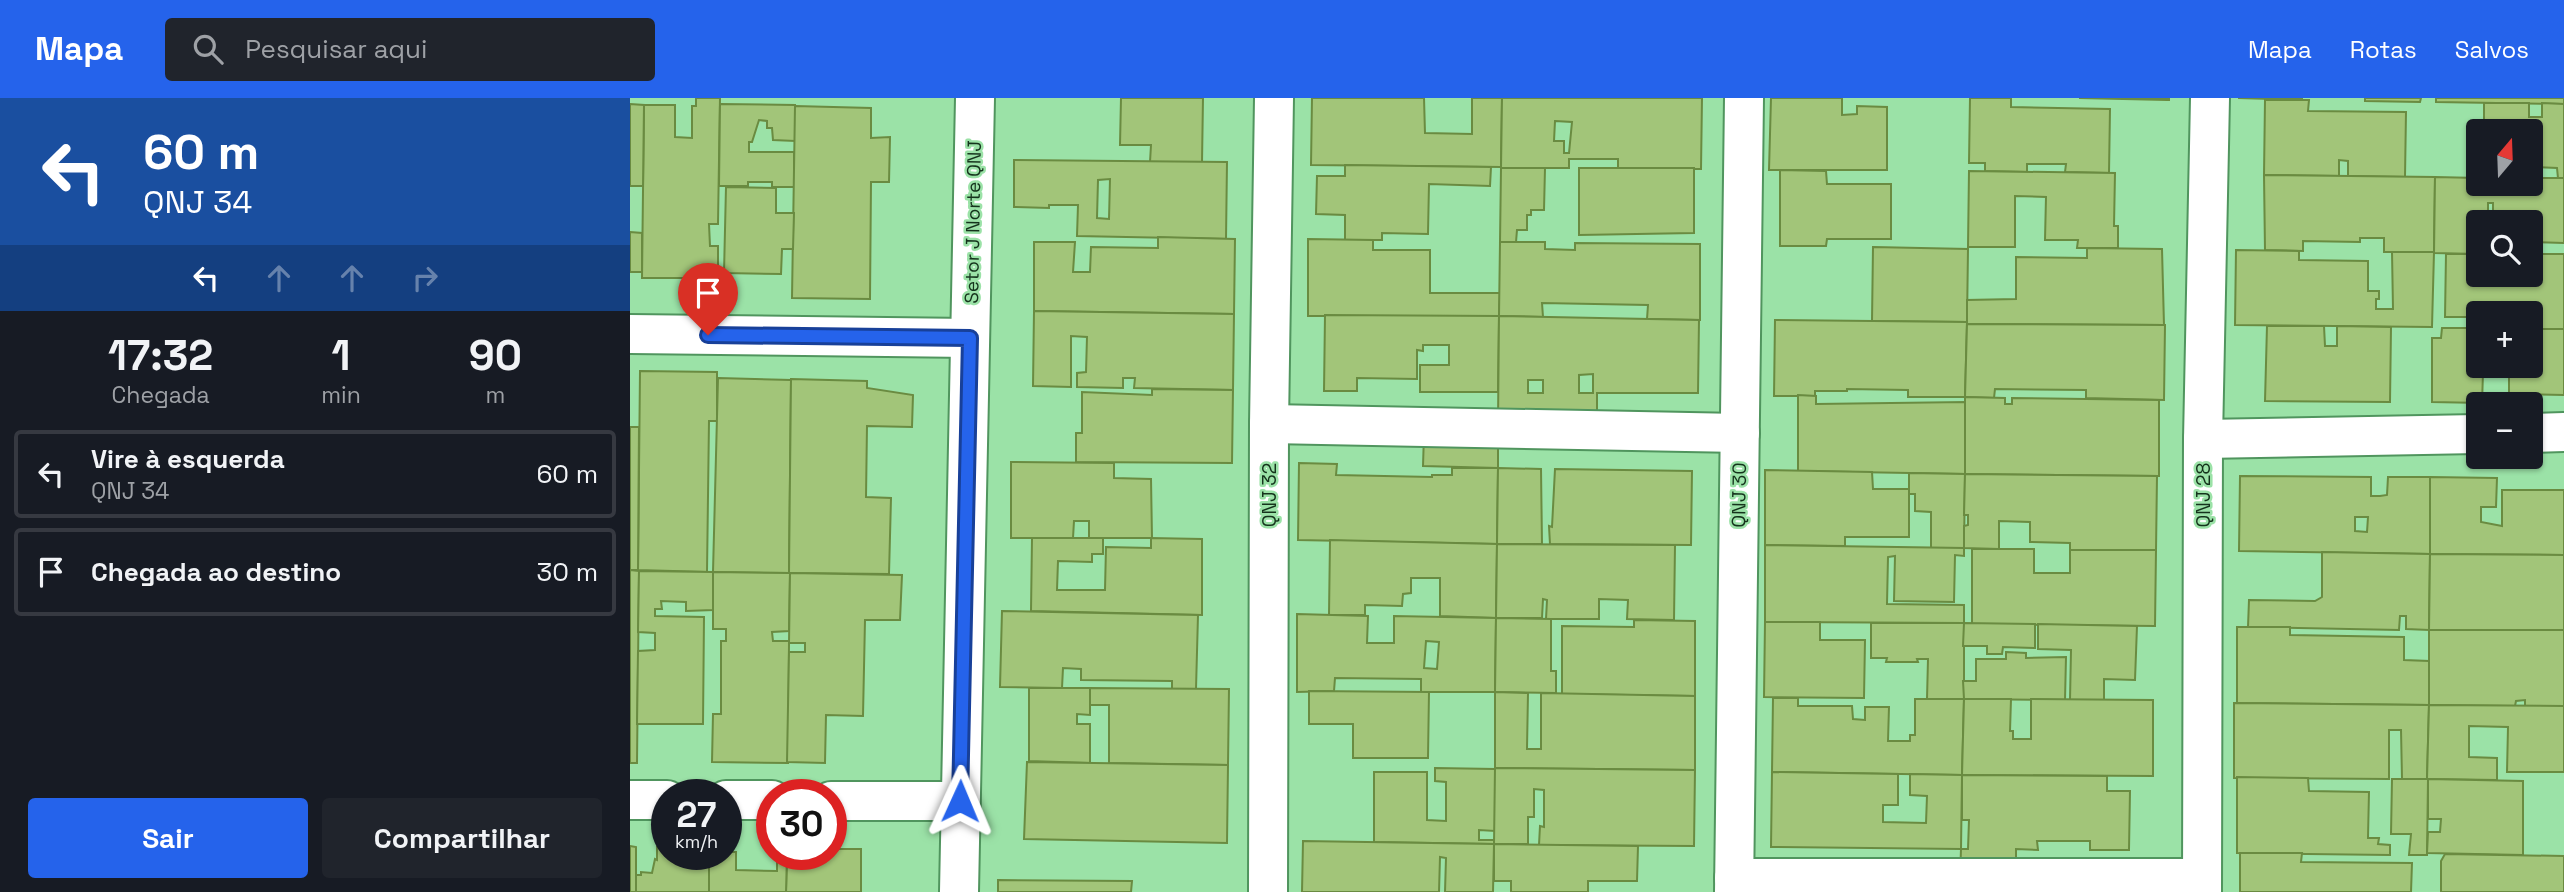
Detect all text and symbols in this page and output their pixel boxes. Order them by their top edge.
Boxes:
search box [165,18,655,81]
text: Mapa [35,28,123,70]
icon: search [189,30,227,68]
text: Pesquisar aqui [245,32,427,66]
text: Mapa [2248,34,2312,65]
text: Rotas [2350,34,2417,65]
text: Salvos [2455,34,2529,65]
north arrow [2466,119,2543,196]
map controls [2466,119,2543,469]
text: 60 m [143,121,259,183]
icon: left [28,126,119,217]
street label: Setor J Norte QNJ [959,140,987,304]
text: QNJ 34 [143,182,252,222]
button: search [2466,210,2543,287]
icon: left [187,259,225,297]
icon: ahead [260,259,298,297]
icon: ahead [333,259,371,297]
icon: right [406,259,444,297]
pin [678,263,738,335]
icon: arrive [689,274,727,312]
button: + [2466,301,2543,378]
text: 17:32 [108,329,213,382]
text: 1 [332,329,351,382]
text: 90 [469,329,522,382]
text: Chegada [112,380,210,410]
text: min [321,380,361,410]
text: m [485,380,505,410]
button: − [2466,392,2543,469]
text: Vire à esquerda [91,442,285,476]
icon: left [32,455,70,493]
text: 60 m [536,457,598,491]
street label: QNJ 30 [1726,462,1752,528]
street label: QNJ 32 [1257,463,1282,527]
street label: QNJ 28 [2191,463,2216,527]
text: QNJ 34 [91,476,170,506]
icon: arrive [32,553,70,591]
text: Chegada ao destino [91,555,341,589]
text: 30 m [537,555,598,589]
position arrow [923,764,997,838]
speed limit sign: 30 [756,779,847,870]
text: 27 [677,793,716,837]
button: Sair [28,798,308,878]
button: Compartilhar [322,798,602,878]
text: km/h [675,830,718,853]

